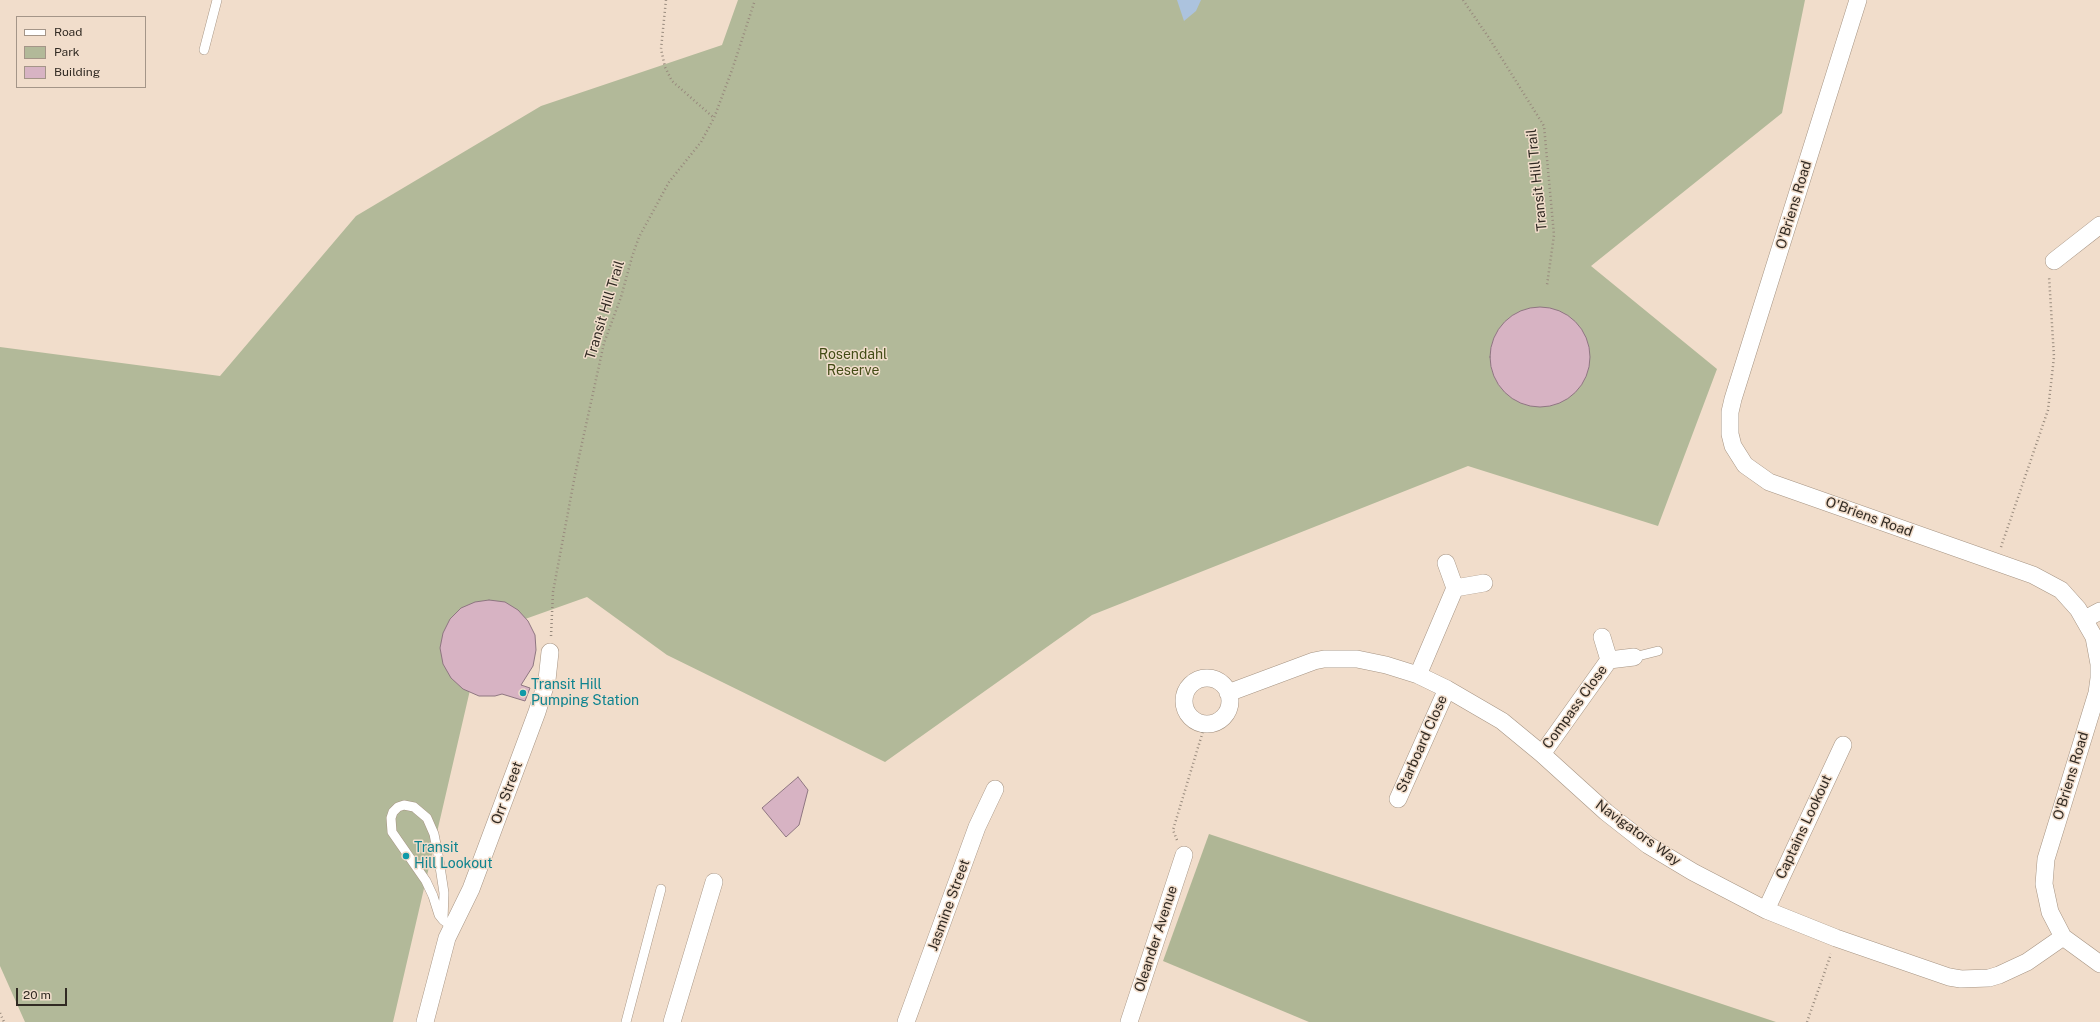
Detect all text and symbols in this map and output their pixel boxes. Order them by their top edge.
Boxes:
legend [16,16,146,88]
text: Road [54,25,82,39]
text: Park [54,45,80,59]
text: Building [54,65,100,79]
street label: Transit Hill Trail [1523,128,1551,232]
street label: O'Briens Road [1773,159,1815,251]
street label: Transit Hill Trail [582,258,628,362]
park label: Rosendahl Reserve [819,347,887,380]
street label: O'Briens Road [1823,493,1915,541]
street label: Compass Close [1539,662,1611,752]
place label: Transit Hill Pumping Station [531,677,639,710]
marker: Transit Hill Pumping Station [518,688,528,698]
street label: Starboard Close [1393,693,1451,795]
street label: O'Briens Road [2050,730,2092,822]
street label: Orr Street [488,759,526,827]
street label: Captains Lookout [1772,772,1836,882]
street label: Navigators Way [1592,796,1684,870]
place label: Transit Hill Lookout [414,840,493,872]
marker: Transit Hill Lookout [401,851,411,861]
street label: Jasmine Street [925,857,973,953]
street label: Oleander Avenue [1131,884,1181,994]
scale bar [18,980,69,1006]
text: 20 m [23,988,51,1002]

